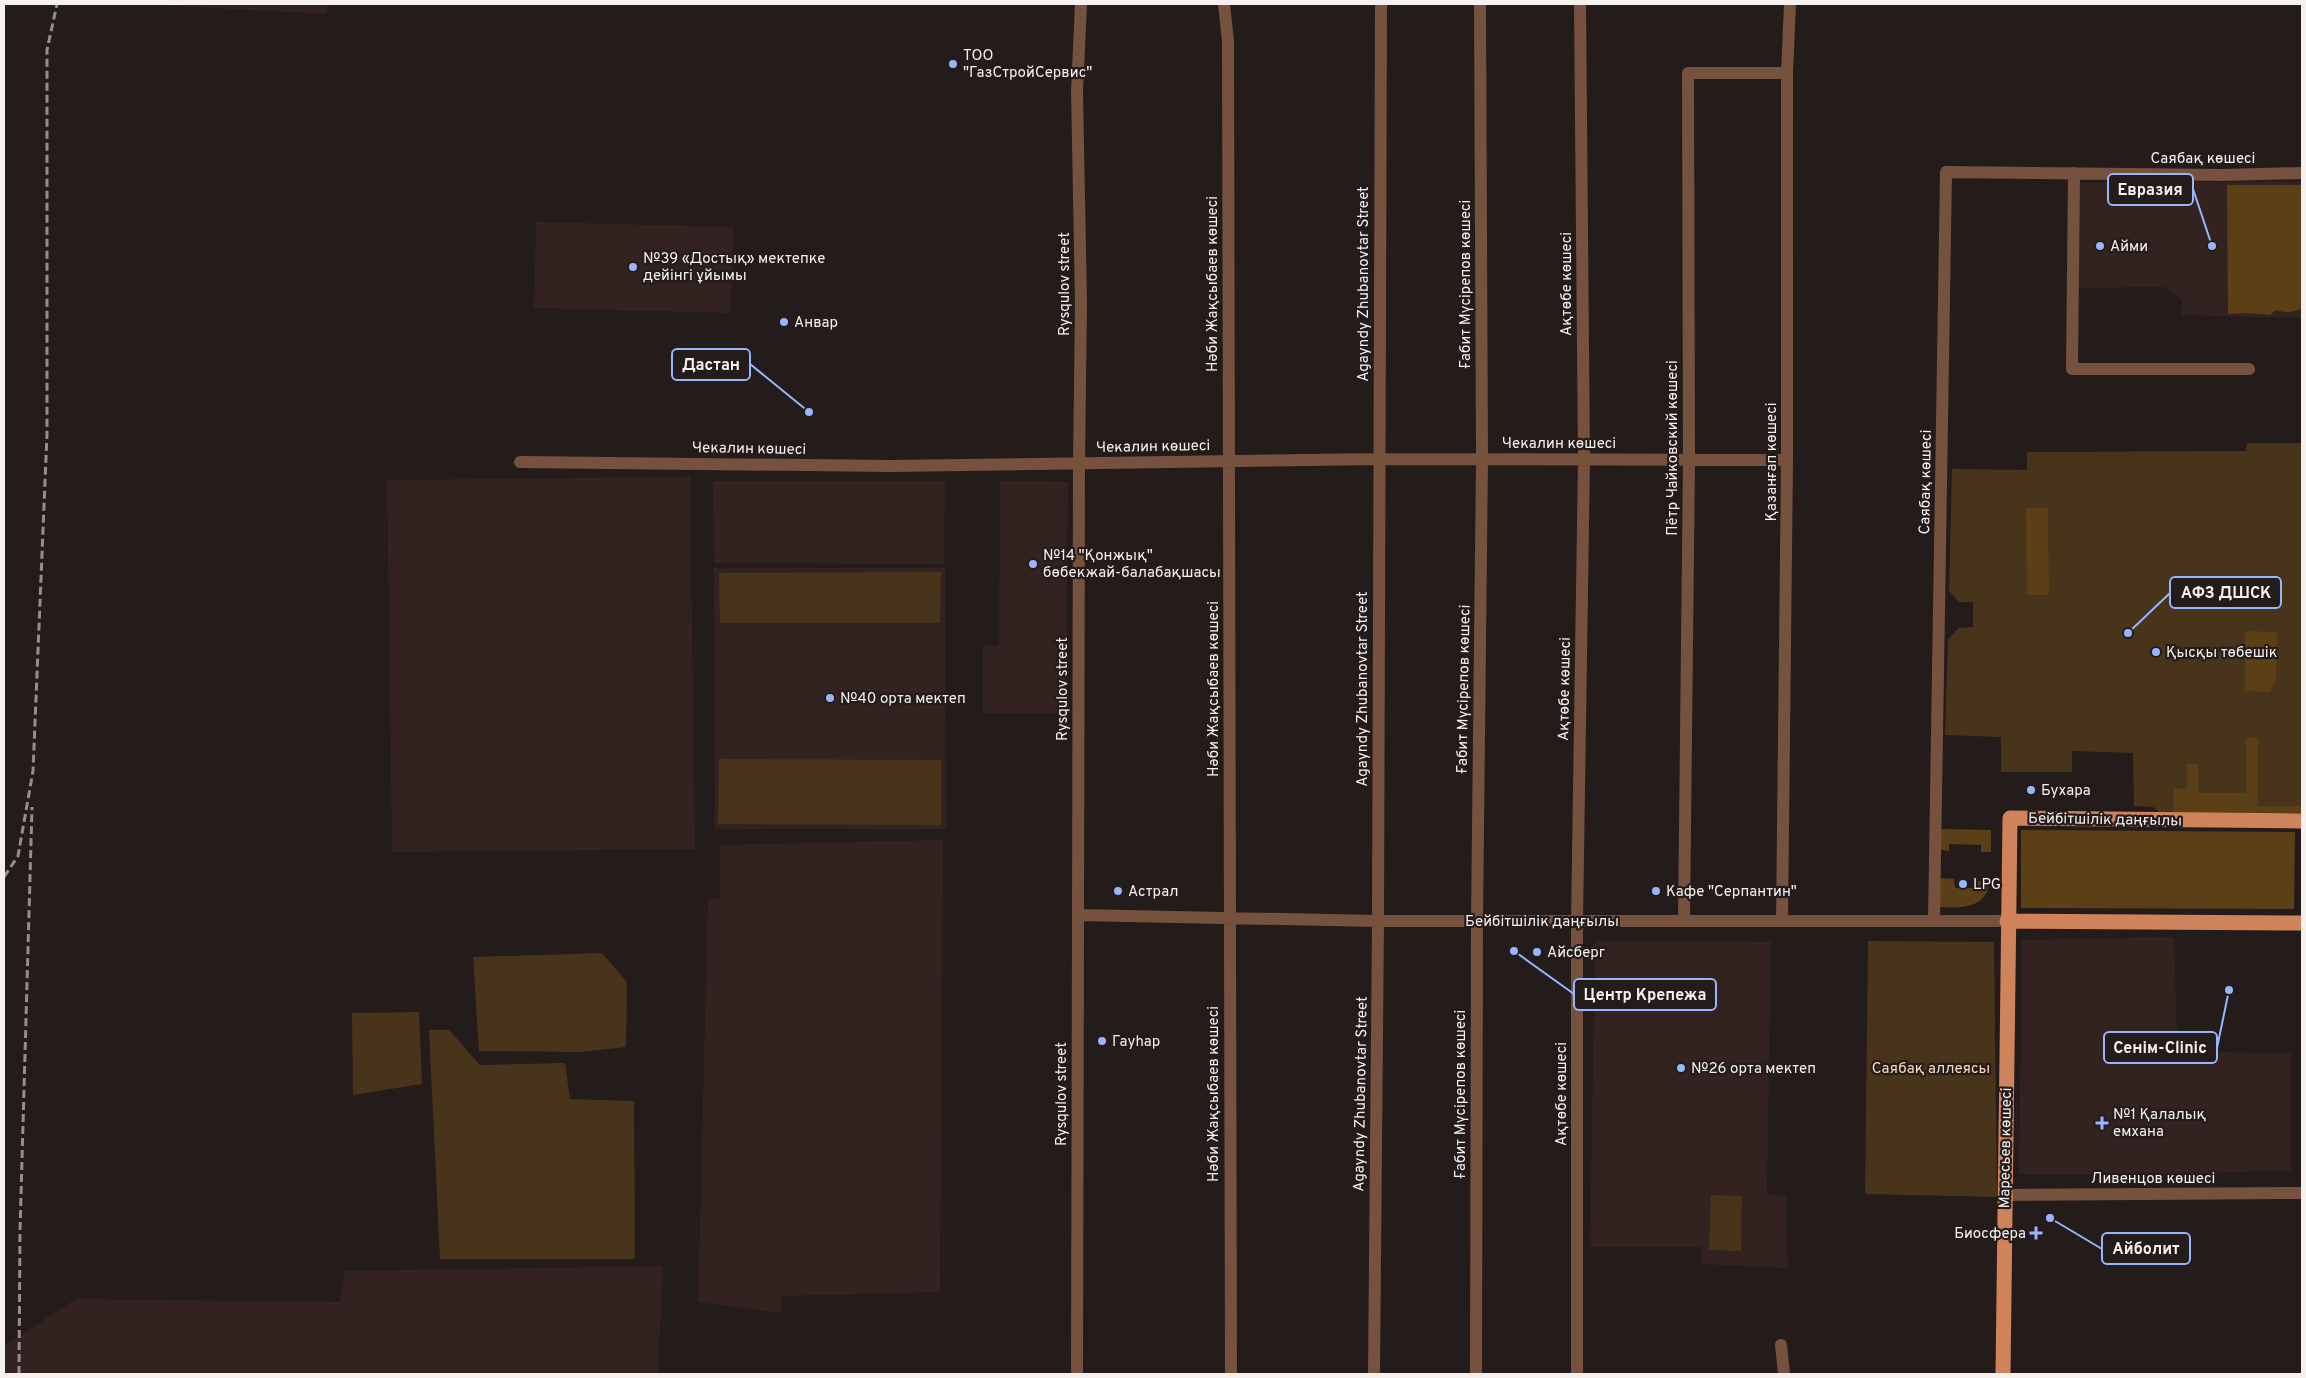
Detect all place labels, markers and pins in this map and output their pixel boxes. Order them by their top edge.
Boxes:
place label: ТОО "ГазСтройСервис" [963,47,1092,83]
marker: ТОО "ГазСтройСервис" [947,58,959,70]
callout: Евразия [2108,174,2193,205]
place label: Айми [2110,238,2148,257]
marker: Айми [2094,240,2106,252]
place label: №39 «Достық» мектепке дейінгі ұйымы [643,250,825,286]
marker: №39 «Достық» мектепке дейінгі ұйымы [627,261,639,273]
place label: Анвар [794,314,838,333]
marker: Анвар [778,316,790,328]
callout: Дастан [672,349,750,380]
place label: №14 "Қонжық" бөбекжай-балабақшасы [1043,547,1221,583]
marker: №14 "Қонжық" бөбекжай-балабақшасы [1027,558,1039,570]
callout: АФЗ ДШСК [2170,577,2281,608]
place label: Қысқы төбешік [2166,644,2277,663]
marker: Қысқы төбешік [2150,646,2162,658]
place label: №40 орта мектеп [840,690,966,709]
marker: №40 орта мектеп [824,692,836,704]
place label: Бухара [2041,782,2091,801]
marker: Бухара [2025,784,2037,796]
place label: LPG [1973,876,2001,895]
marker: LPG [1957,878,1969,890]
place label: Астрал [1128,883,1178,902]
place label: Кафе "Серпантин" [1666,883,1797,902]
marker: Астрал [1112,885,1124,897]
marker: Кафе "Серпантин" [1650,885,1662,897]
place label: Айсберг [1547,944,1605,963]
marker: Айсберг [1531,946,1543,958]
callout: Центр Крепежа [1574,979,1716,1010]
callout: Сенім-Clinic [2104,1032,2217,1063]
place label: Гауhар [1112,1033,1160,1052]
marker: Гауhар [1096,1035,1108,1047]
place label: №26 орта мектеп [1691,1060,1816,1079]
marker: №26 орта мектеп [1675,1062,1687,1074]
place label: №1 Қалалық емхана [2113,1106,2207,1142]
marker: №1 Қалалық емхана [2095,1116,2109,1130]
place label: Биосфера [1954,1225,2026,1244]
marker: Биосфера [2030,1227,2042,1239]
callout: Айболит [2102,1233,2190,1264]

